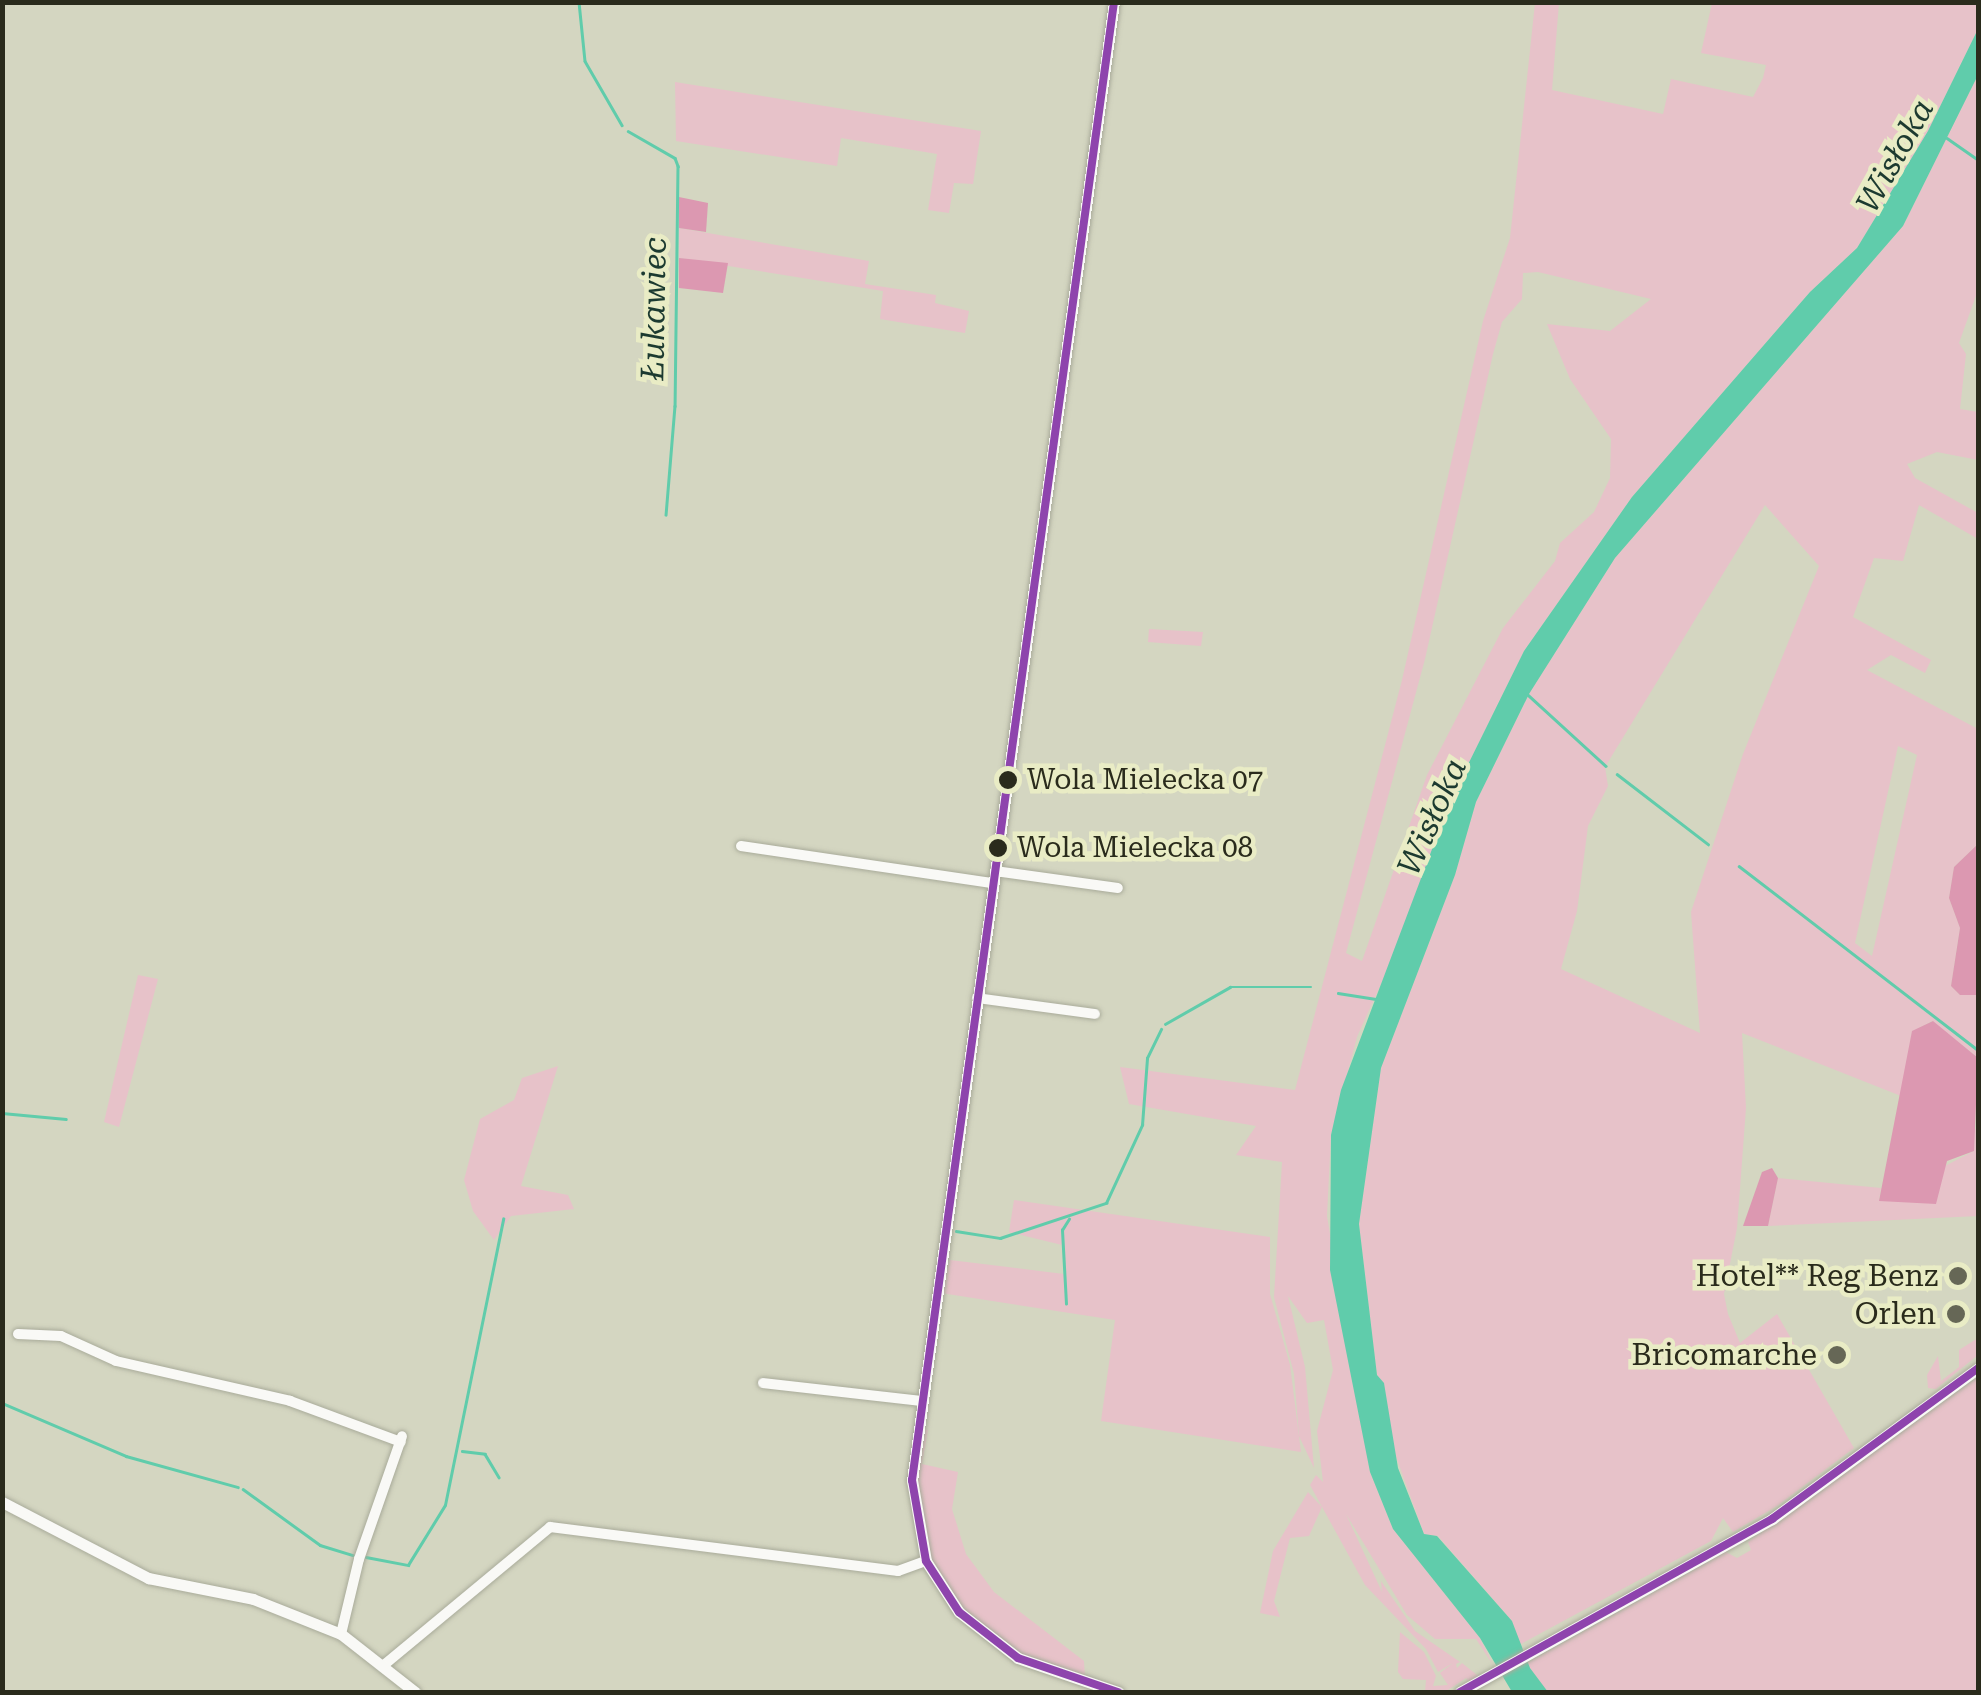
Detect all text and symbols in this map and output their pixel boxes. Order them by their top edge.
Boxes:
water label: Wisłoka [1848,93,1942,219]
water label: Łukawiec [634,237,674,381]
water label: Wisłoka [1389,753,1475,881]
place label: Wola Mielecka 07 [1027,763,1263,797]
marker: Wola Mielecka 07 [998,770,1018,790]
place label: Wola Mielecka 08 [1017,831,1253,865]
marker: Wola Mielecka 08 [988,838,1008,858]
place label: Hotel** Reg Benz [1696,1258,1938,1294]
marker: Hotel** Reg Benz [1947,1265,1969,1287]
place label: Orlen [1855,1296,1936,1332]
marker: Orlen [1945,1303,1967,1325]
place label: Bricomarche [1632,1337,1817,1373]
marker: Bricomarche [1826,1344,1848,1366]

